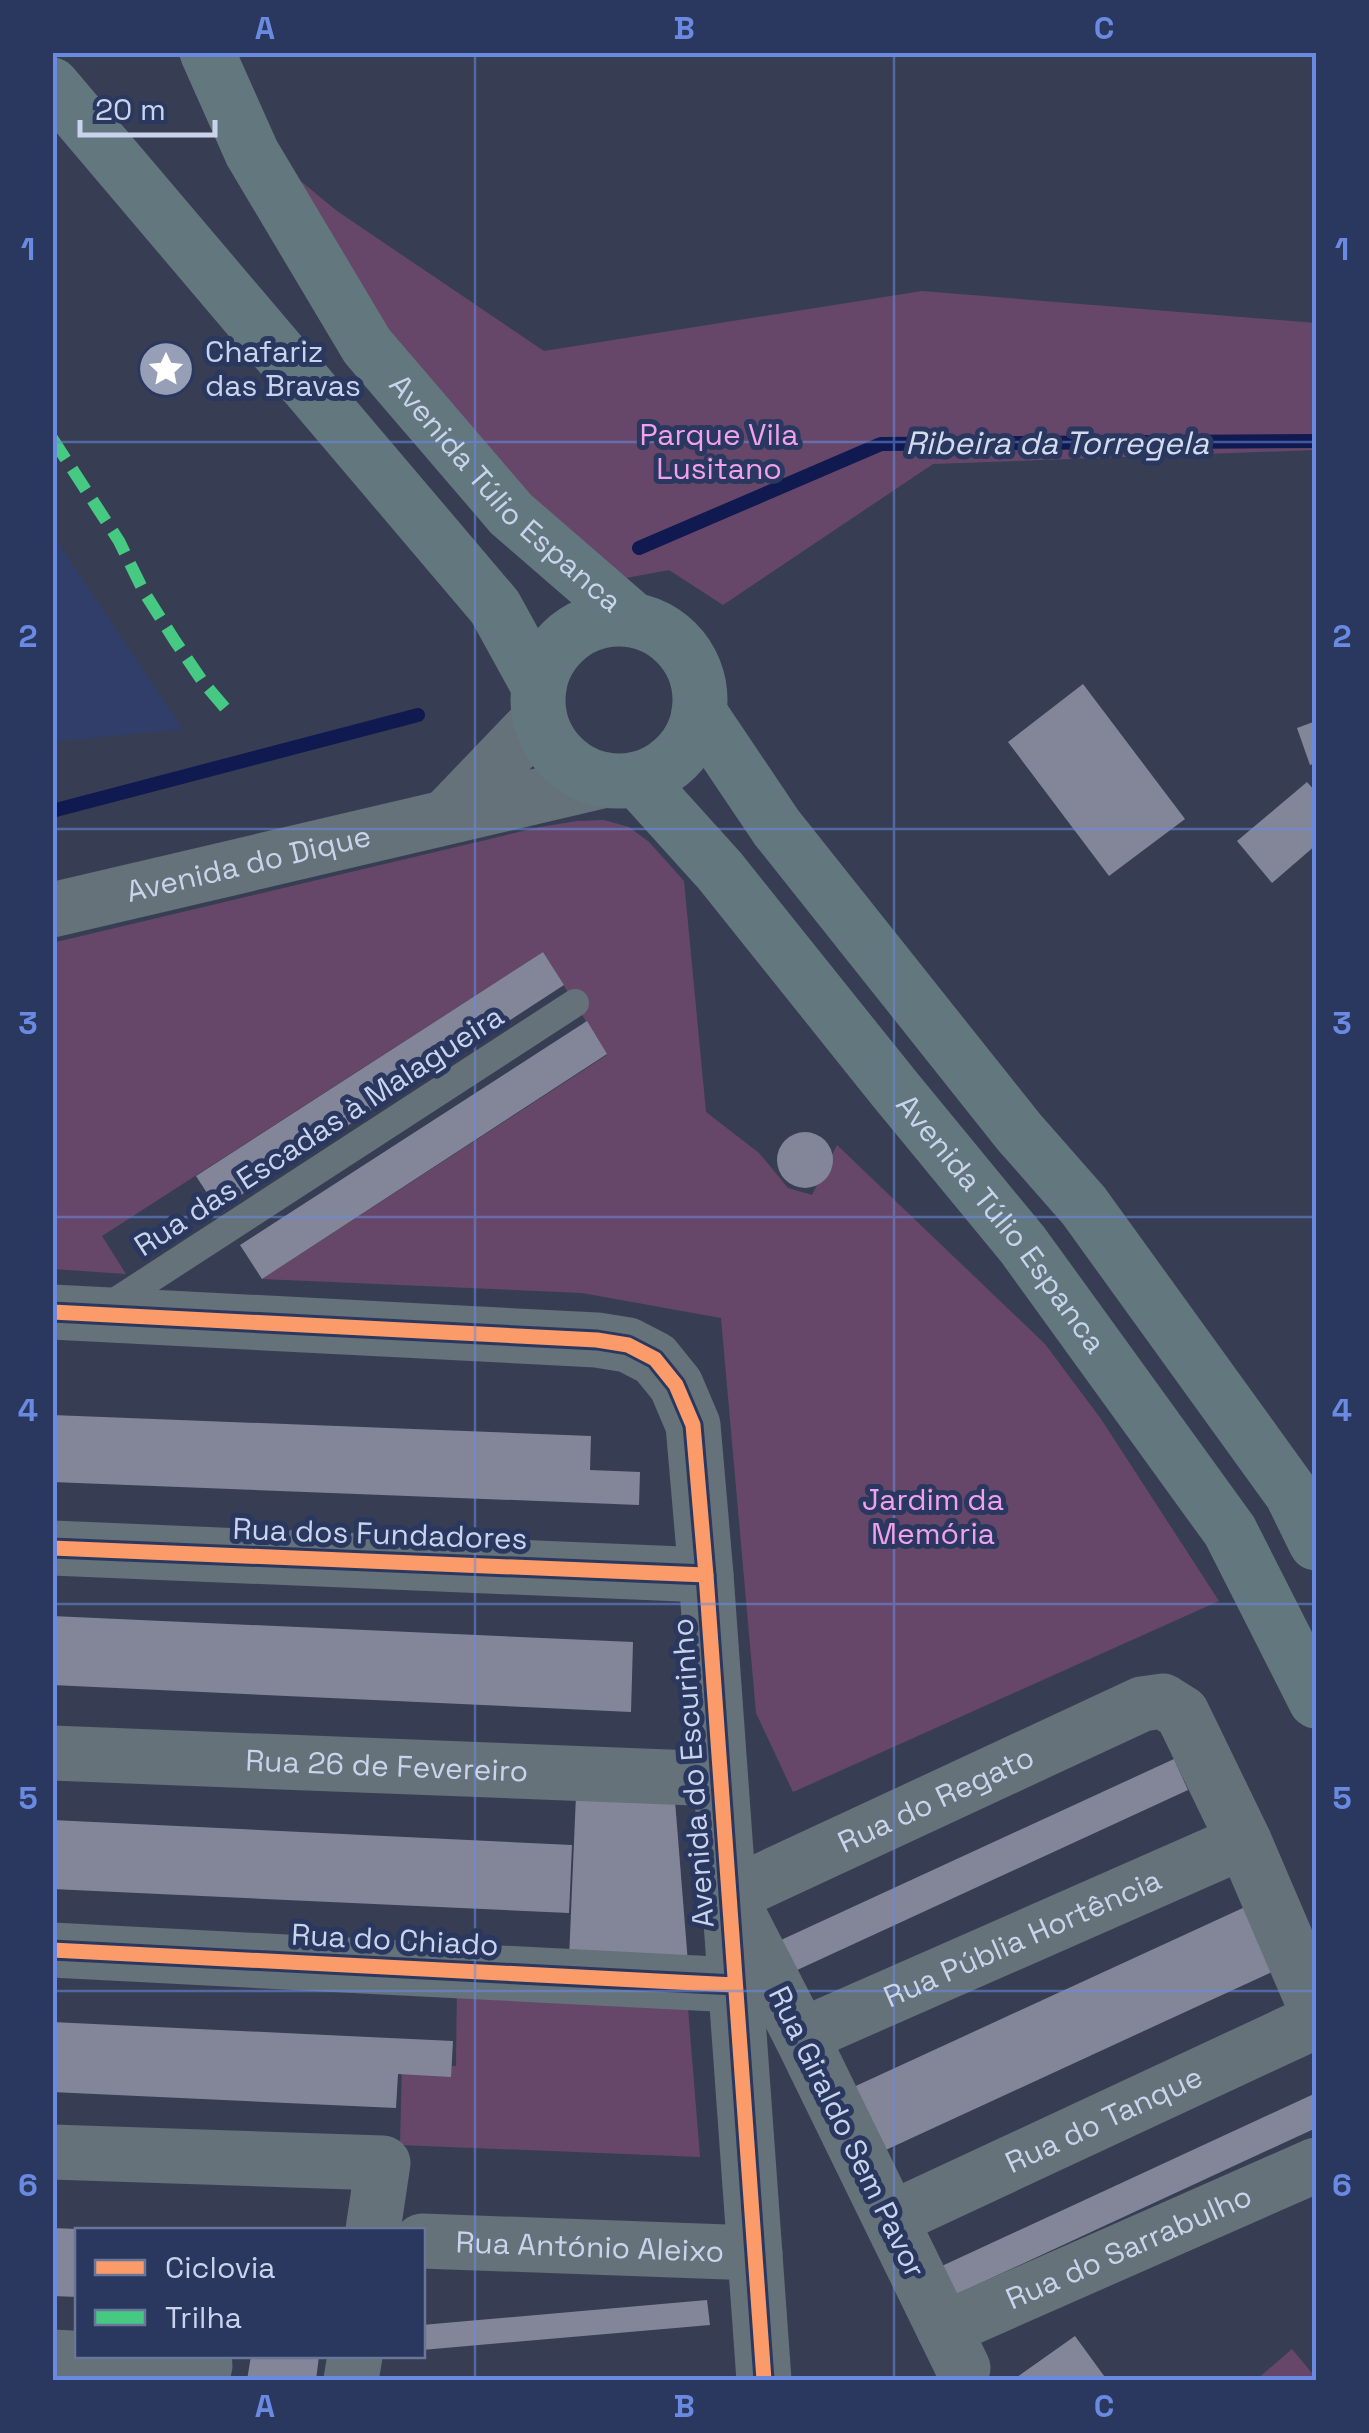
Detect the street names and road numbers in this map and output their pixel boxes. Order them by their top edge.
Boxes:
street label: Avenida Túlio Espanca [381,366,630,621]
street label: Avenida do Dique [122,816,375,911]
street label: Rua das Escadas à Malagueira [127,996,511,1265]
street label: Avenida Túlio Espanca [888,1086,1115,1361]
street label: Rua dos Fundadores [232,1509,528,1558]
street label: Avenida do Escurinho [662,1617,723,1929]
street label: Rua do Regato [831,1737,1040,1862]
street label: Rua 26 de Fevereiro [245,1741,529,1791]
street label: Rua Públia Hortência [877,1860,1167,2016]
street label: Rua do Chiado [290,1915,500,1964]
street label: Rua Giraldo Sem Pavor [760,1980,935,2284]
street label: Rua do Tanque [999,2057,1209,2182]
street label: Rua do Sarrabulho [1000,2176,1258,2318]
street label: Rua António Aleixo [455,2222,725,2271]

